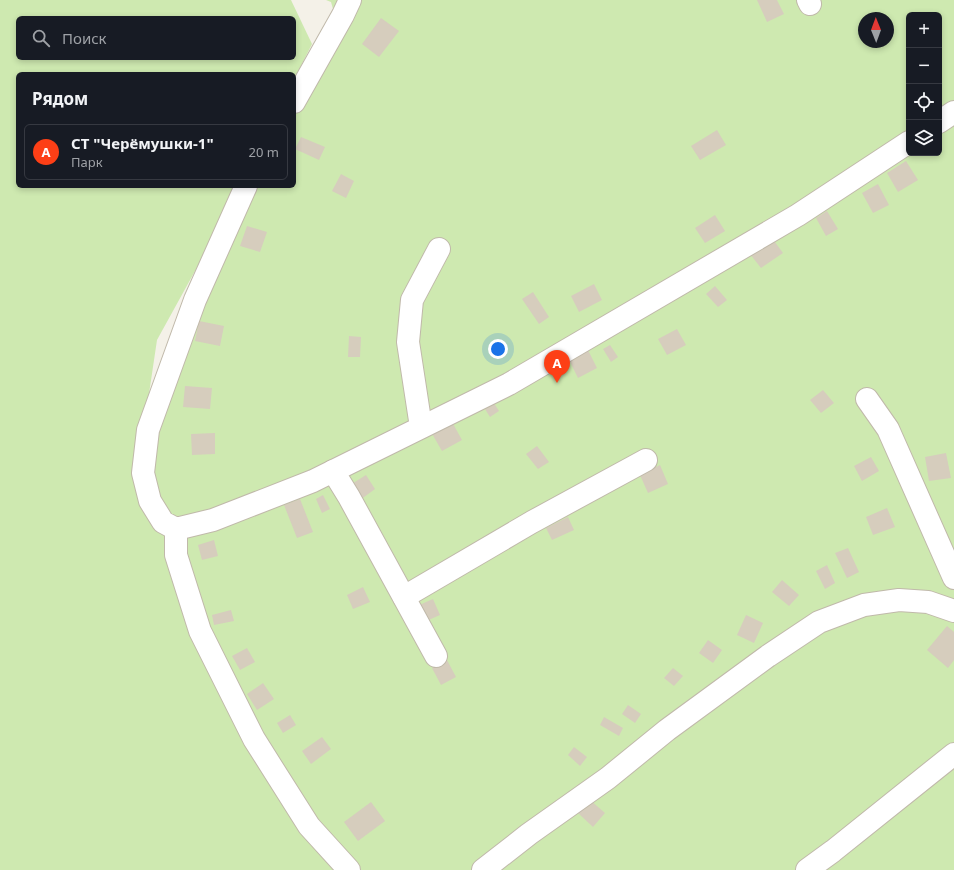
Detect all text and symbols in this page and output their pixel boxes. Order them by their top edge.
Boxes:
north arrow [858,12,894,48]
map controls [906,12,942,156]
button: + [906,12,942,48]
search box [16,16,296,60]
icon: search [30,27,52,49]
text: Поиск [62,28,107,48]
button: − [906,48,942,84]
button: locate [906,84,942,120]
text: Рядом [32,87,88,110]
button: layers [906,120,942,156]
text: СТ "Черёмушки-1" [71,133,214,153]
text: A [42,143,51,161]
text: 20 m [249,143,279,161]
text: Парк [71,153,103,171]
your location [488,339,508,359]
pin: A [544,350,570,383]

